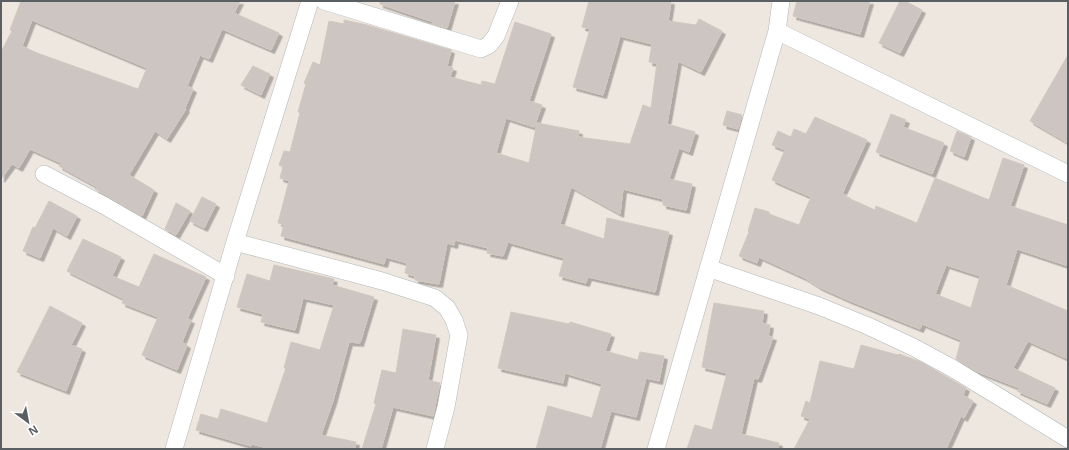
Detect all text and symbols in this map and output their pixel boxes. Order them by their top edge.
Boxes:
north arrow [8,402,48,442]
text: N [26,422,41,440]

